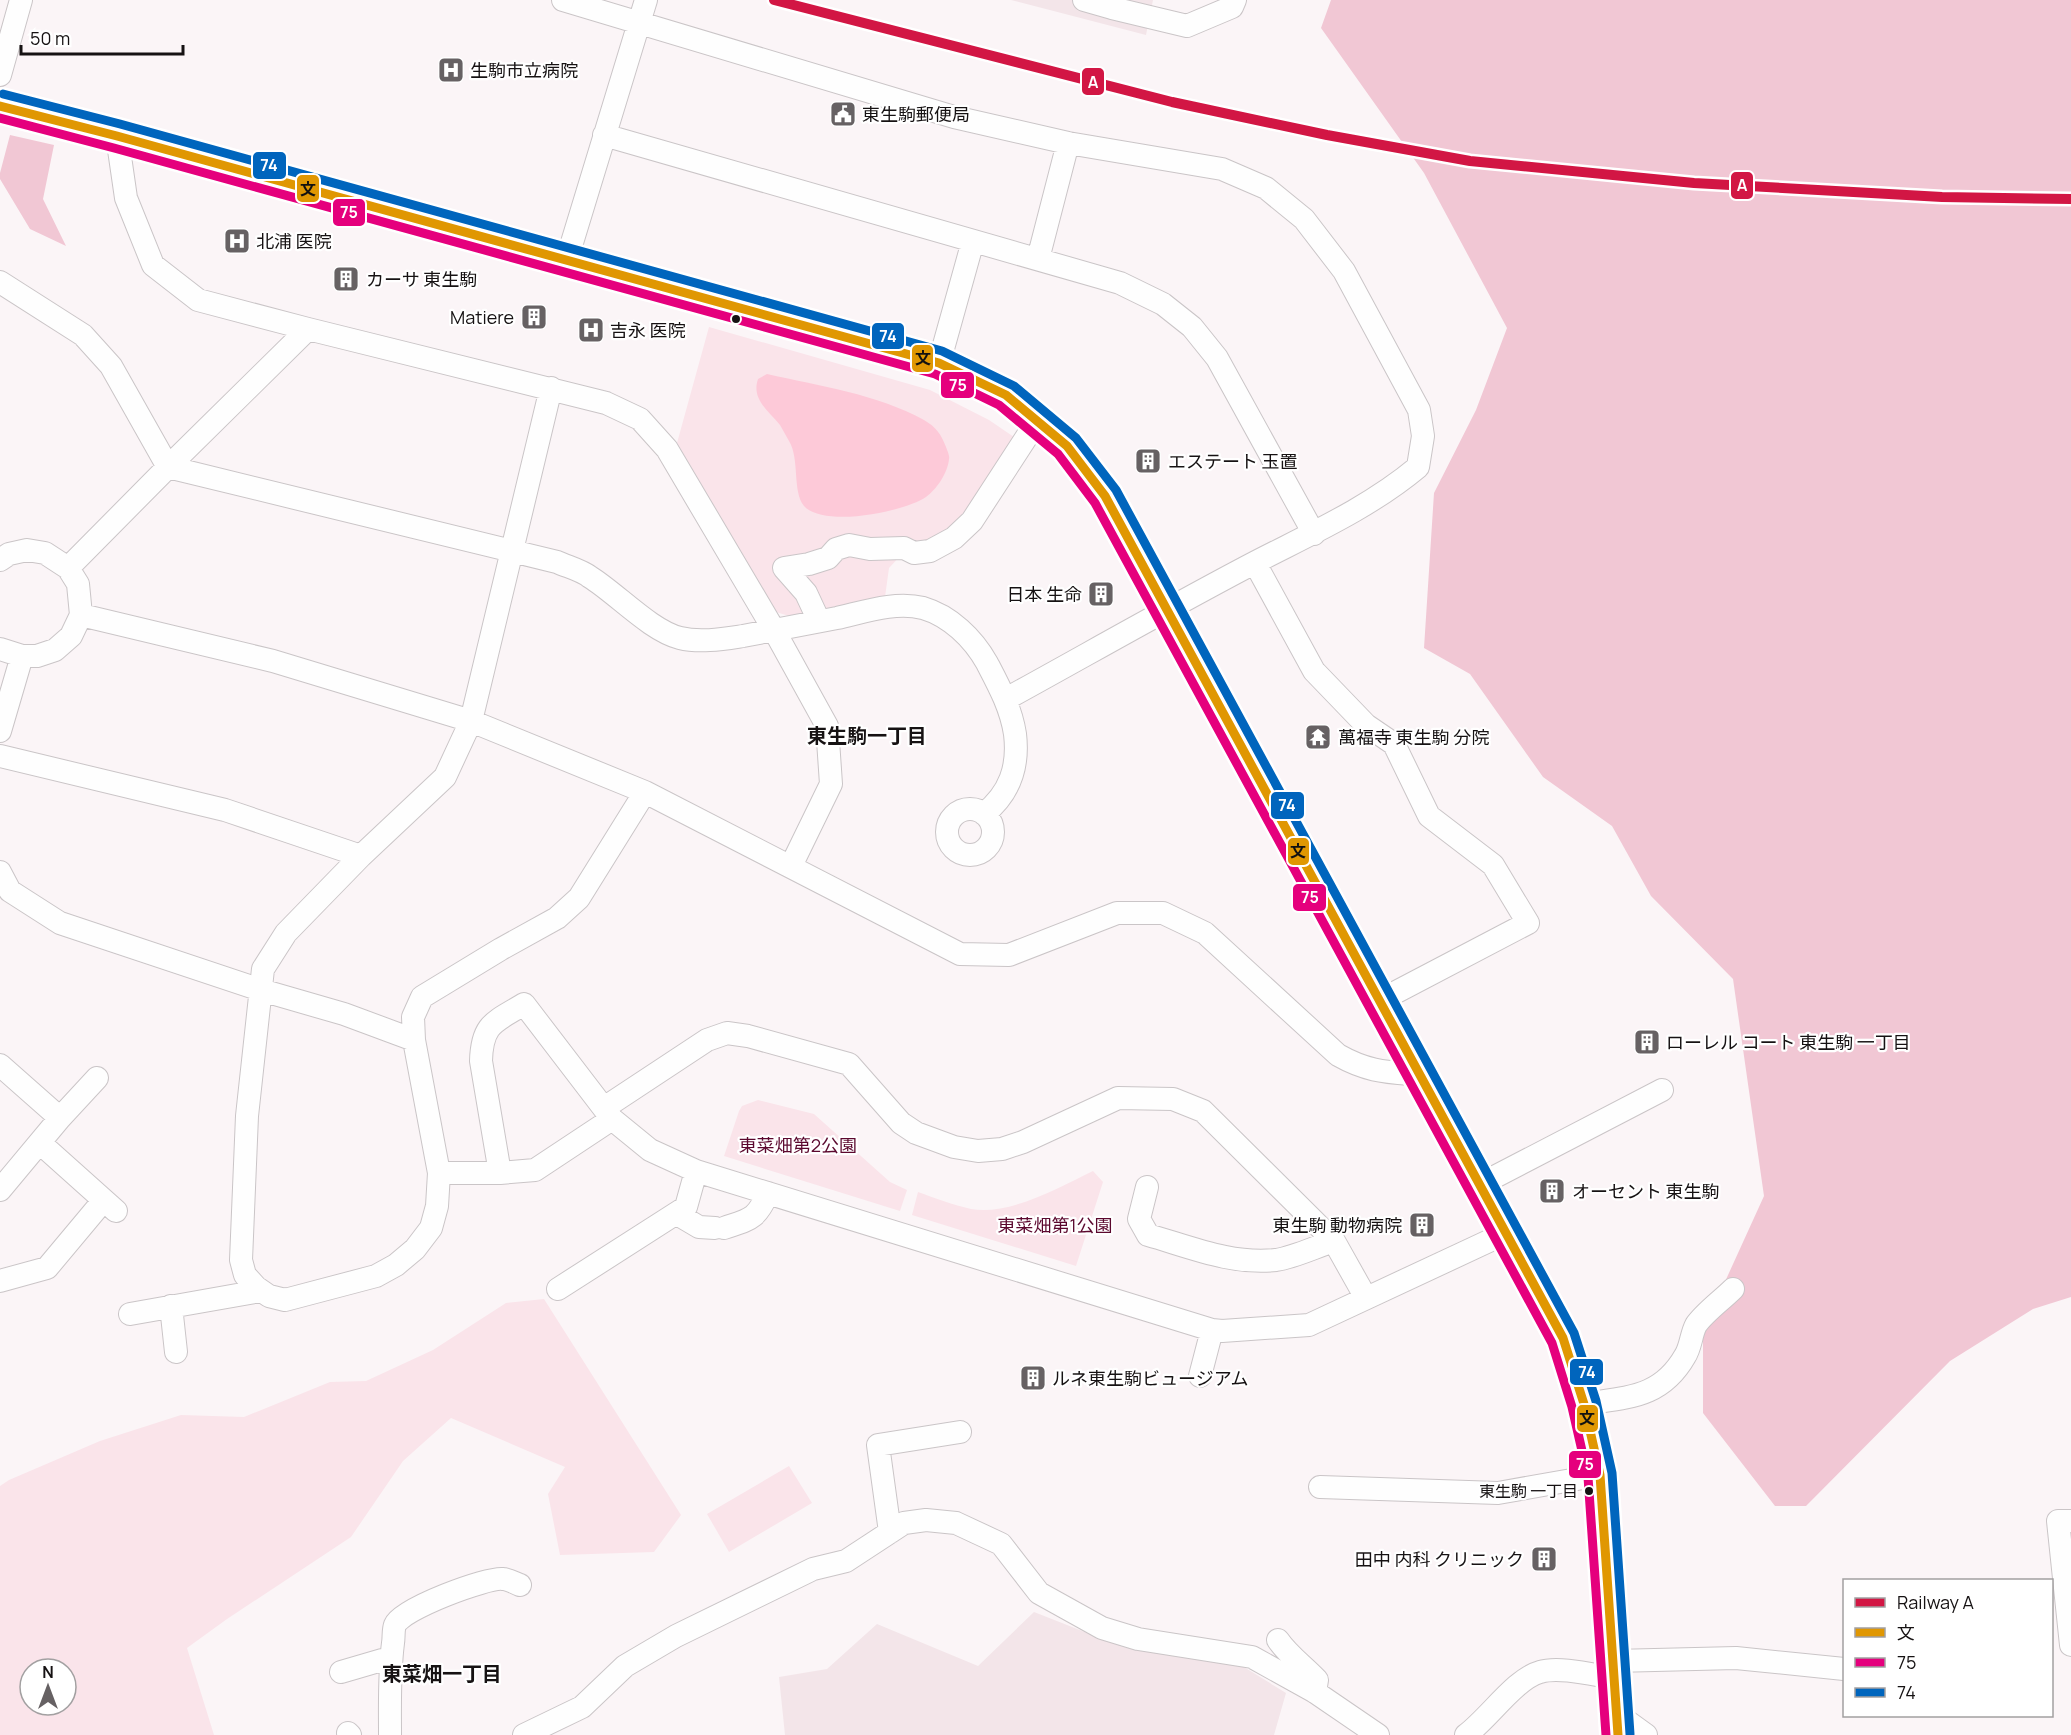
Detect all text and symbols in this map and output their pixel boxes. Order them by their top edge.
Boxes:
scale bar [21,18,183,56]
text: 50 m [30,26,70,50]
hospital icon: 生駒市立病院 [436,55,466,85]
place label: 生駒市立病院 [470,58,578,82]
line badge: A [1081,67,1105,96]
text: A [1088,71,1099,93]
public building icon: 東生駒郵便局 [828,99,858,129]
place label: 東生駒郵便局 [862,102,970,126]
line badge: 74 [252,151,287,180]
text: 74 [260,154,278,176]
line badge: A [1730,171,1754,200]
line badge: 文 [296,174,320,203]
text: A [1737,174,1748,196]
text: 文 [300,178,316,200]
line badge: 75 [332,198,366,227]
text: 75 [340,201,358,223]
hospital icon: 北浦 医院 [222,226,252,256]
place label: 北浦 医院 [256,229,332,253]
building icon: カーサ 東生駒 [331,264,361,294]
place label: カーサ 東生駒 [366,267,477,291]
building icon: Matiere [519,302,549,332]
place label: Matiere [450,305,514,329]
unlabelled marker [730,313,742,325]
hospital icon: 吉永 医院 [576,315,606,345]
place label: 吉永 医院 [610,318,686,342]
line badge: 74 [871,322,905,350]
text: 74 [879,325,897,347]
line badge: 文 [911,344,934,373]
text: 文 [915,347,931,369]
line badge: 75 [940,371,975,399]
text: 75 [949,374,967,396]
building icon: エステート 玉置 [1133,446,1163,476]
place label: エステート 玉置 [1168,449,1298,473]
building icon: 日本 生命 [1086,579,1116,609]
place label: 日本 生命 [1006,582,1082,606]
district label: 東生駒一丁目 [807,722,927,749]
temple icon: 萬福寺 東生駒 分院 [1303,722,1333,752]
place label: 萬福寺 東生駒 分院 [1338,725,1489,749]
line badge: 74 [1270,791,1305,820]
text: 74 [1278,794,1296,816]
line badge: 文 [1287,837,1310,866]
text: 文 [1290,840,1306,862]
line badge: 75 [1292,883,1327,912]
text: 75 [1301,886,1319,908]
building icon: ローレル コート 東生駒 一丁目 [1632,1027,1662,1057]
place label: ローレル コート 東生駒 一丁目 [1666,1030,1911,1054]
park label: 東菜畑第2公園 [739,1133,857,1157]
building icon: オーセント 東生駒 [1537,1176,1567,1206]
place label: オーセント 東生駒 [1572,1179,1720,1203]
building icon: 東生駒 動物病院 [1407,1210,1437,1240]
park label: 東菜畑第1公園 [997,1213,1113,1237]
place label: 東生駒 動物病院 [1272,1213,1402,1237]
line badge: 74 [1569,1358,1604,1386]
text: 74 [1578,1361,1596,1383]
building icon: ルネ東生駒ビュージアム [1018,1363,1048,1393]
place label: ルネ東生駒ビュージアム [1052,1366,1248,1390]
line badge: 文 [1576,1404,1599,1433]
text: 文 [1579,1407,1595,1429]
line badge: 75 [1568,1450,1602,1479]
text: 75 [1576,1453,1594,1475]
place label: 東生駒 一丁目 [1479,1480,1578,1502]
marker: 東生駒 一丁目 [1583,1485,1595,1497]
building icon: 田中 内科 クリニック [1529,1544,1559,1574]
place label: 田中 内科 クリニック [1355,1547,1524,1571]
legend [1843,1579,2053,1717]
text: Railway A [1897,1590,1975,1614]
text: 文 [1897,1620,1915,1644]
text: 75 [1897,1650,1916,1674]
north arrow [18,1657,78,1717]
district label: 東菜畑一丁目 [382,1660,502,1687]
text: N [42,1661,54,1683]
text: 74 [1897,1680,1916,1704]

